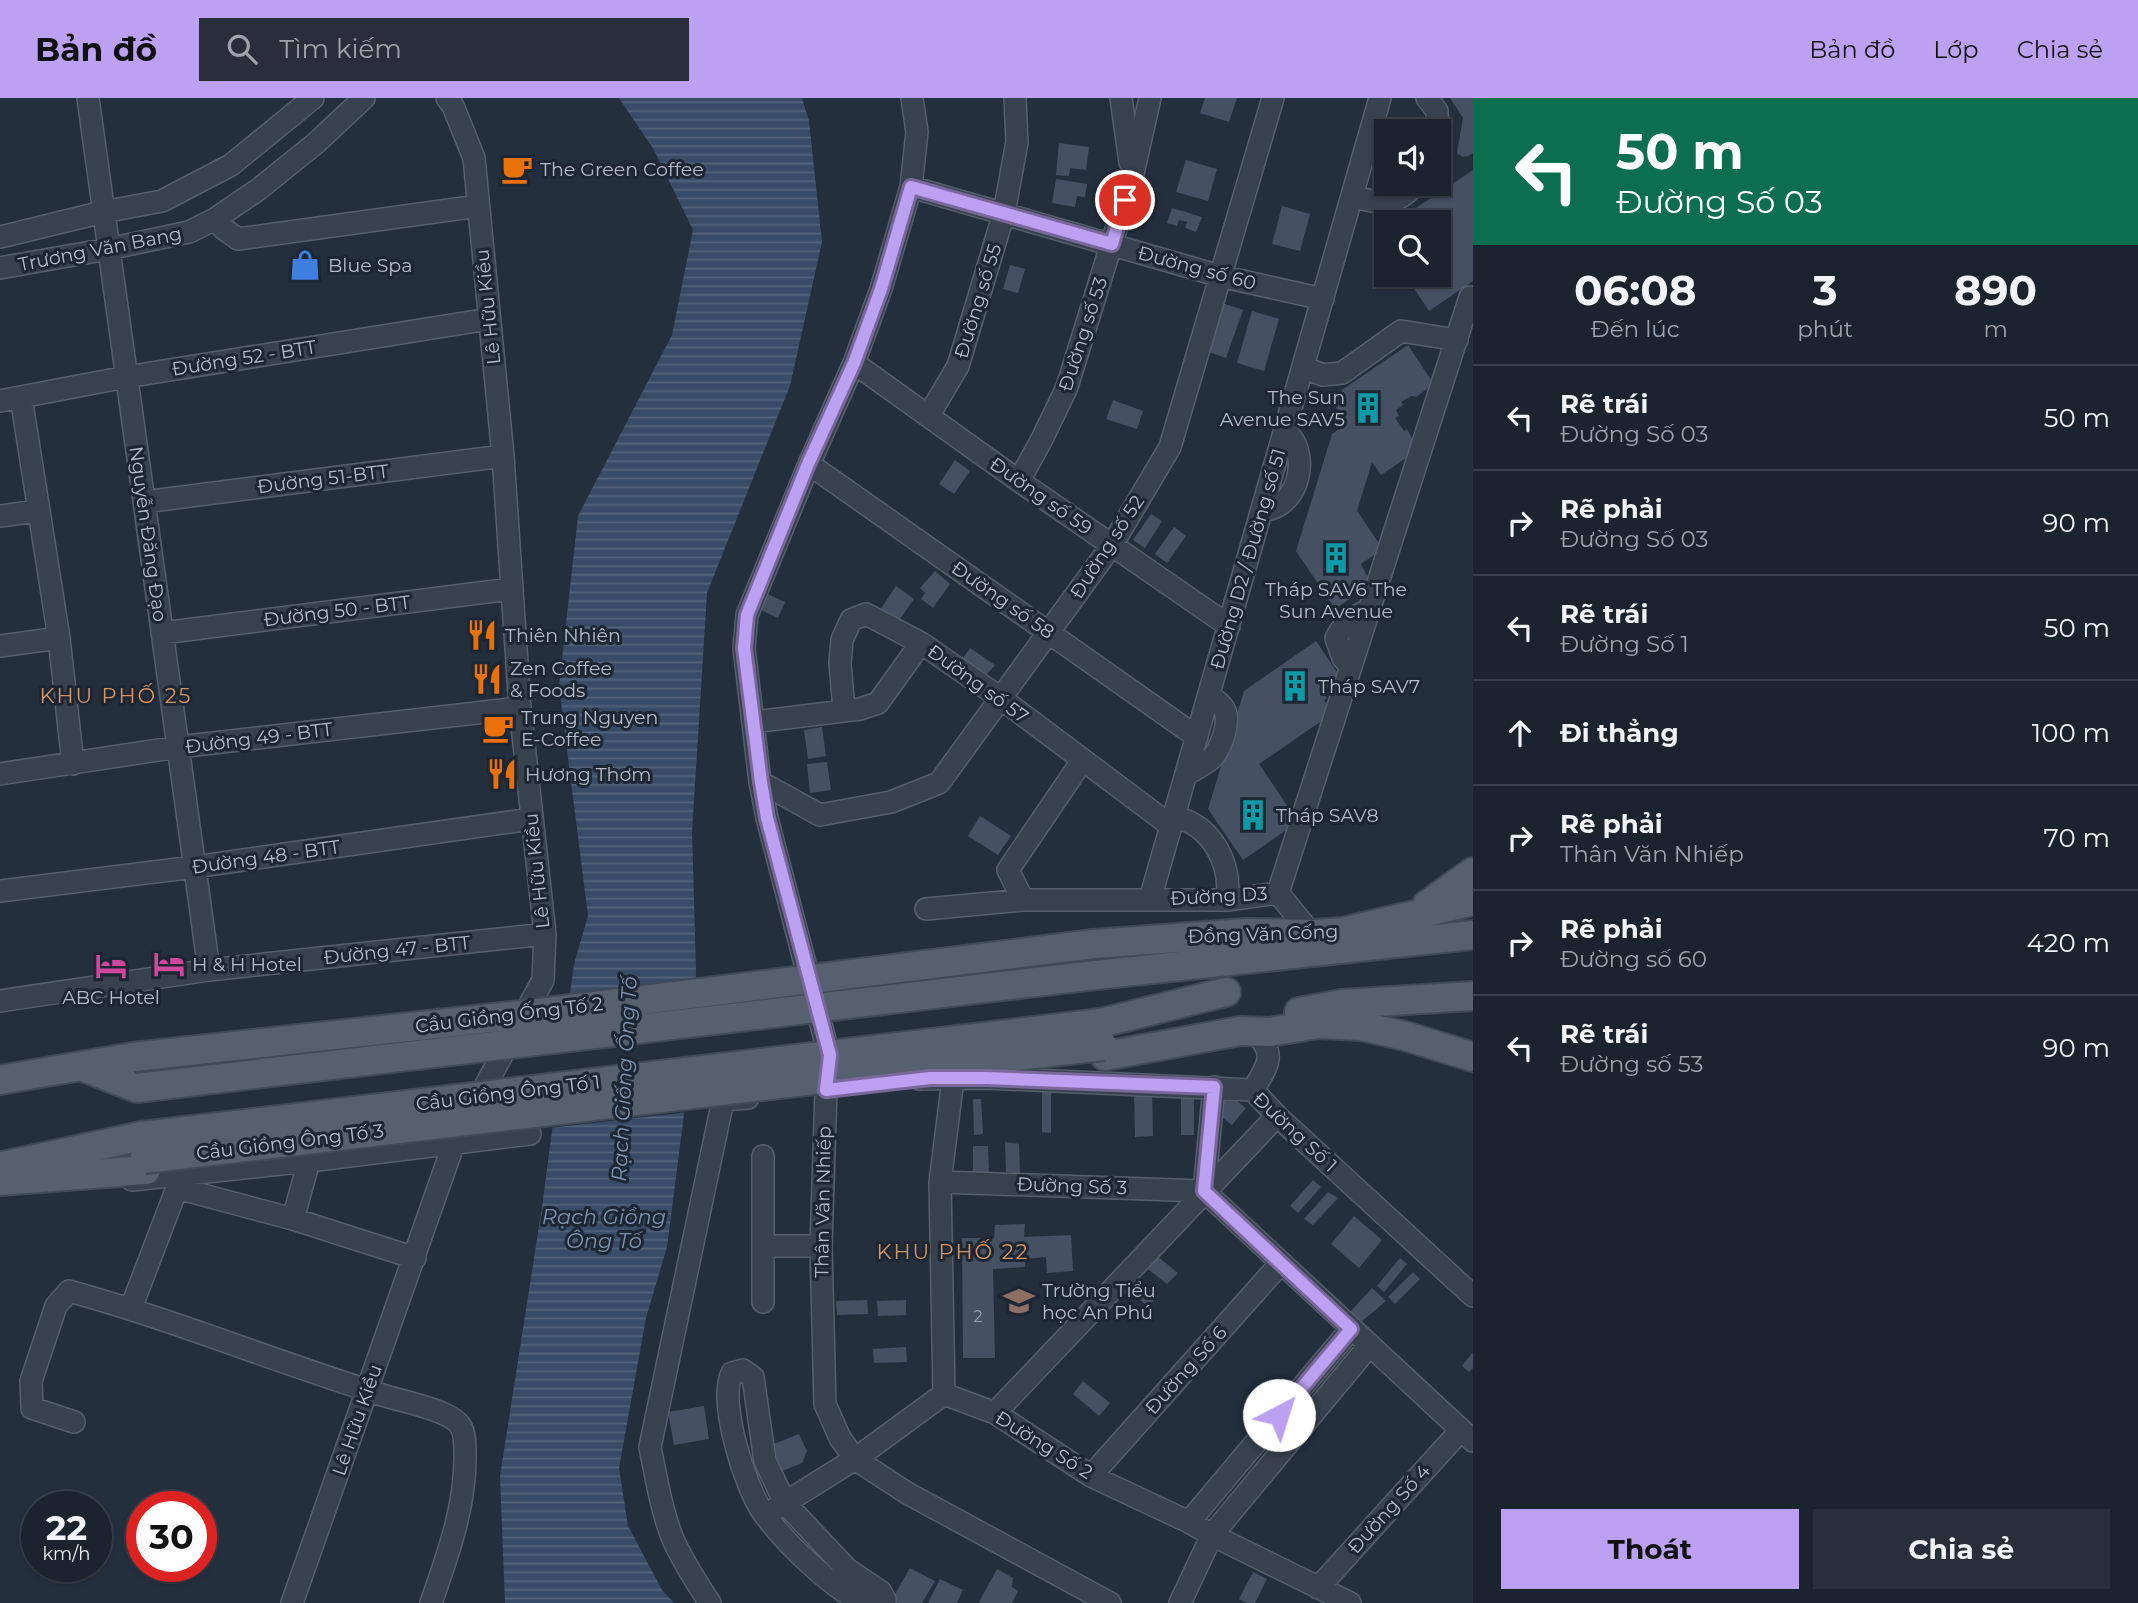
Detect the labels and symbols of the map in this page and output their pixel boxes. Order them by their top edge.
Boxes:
cafe icon: The Green Coffee [500,152,534,186]
place label: The Green Coffee [540,158,704,181]
pin [1095,170,1155,230]
street label: Trương Văn Bang [16,222,184,276]
street label: Đường số 55 [950,241,1006,361]
street label: Đường số 60 [1135,241,1259,295]
shop icon: Blue Spa [288,248,322,282]
street label: Lê Hữu Kiều [470,248,506,366]
place label: Blue Spa [328,254,412,277]
street label: Đường số 53 [1054,274,1112,394]
street label: Đường 52 - BTT [170,335,318,381]
place label: The Sun Avenue SAV5 [1220,386,1345,431]
building icon: The Sun Avenue SAV5 [1351,391,1385,425]
street label: Nguyễn Đăng Đạo [124,445,172,623]
street label: Đường D2 / Đường số 51 [1205,446,1291,672]
street label: Đường số 59 [985,452,1097,540]
street label: Đường 51-BTT [256,460,390,498]
street label: Đường số 52 [1065,491,1149,603]
building icon: Tháp SAV6 The Sun Avenue [1319,541,1353,575]
street label: Đường số 58 [947,556,1059,644]
place label: Tháp SAV6 The Sun Avenue [1265,578,1407,623]
street label: Đường 50 - BTT [262,591,412,631]
restaurant icon: Thiên Nhiên [465,618,499,652]
place label: Thiên Nhiên [505,624,621,647]
street label: Đường số 57 [923,640,1033,728]
place label: Zen Coffee & Foods [510,657,612,702]
restaurant icon: Zen Coffee & Foods [470,662,504,696]
building icon: Tháp SAV7 [1278,669,1312,703]
place label: Tháp SAV7 [1318,675,1420,698]
district label: KHU PHỐ 25 [39,683,193,708]
place label: Trung Nguyen E-Coffee [521,706,658,751]
cafe icon: Trung Nguyen E-Coffee [481,711,515,745]
street label: Đường 49 - BTT [184,718,334,758]
restaurant icon: Hương Thơm [485,757,519,791]
place label: Hương Thơm [525,763,652,786]
building icon: Tháp SAV8 [1236,798,1270,832]
place label: Tháp SAV8 [1276,804,1379,827]
street label: Lê Hữu Kiều [519,812,555,930]
street label: Đường 48 - BTT [191,835,342,879]
street label: Đường D3 [1170,882,1268,910]
street label: Đồng Văn Cống [1187,920,1339,948]
street label: Đường 47 - BTT [323,931,471,969]
hotel icon: H & H Hotel [152,947,186,981]
hotel icon: ABC Hotel [94,949,128,983]
place label: H & H Hotel [192,953,302,976]
water label: Rạch Giống Ống Tố [606,974,642,1182]
place label: ABC Hotel [62,986,160,1009]
street label: Cầu Giồng Ống Tố 2 [414,992,604,1038]
street label: Cầu Giồng Ông Tố 1 [415,1070,601,1116]
street label: Đường Số 1 [1248,1087,1342,1177]
street label: Cầu Giồng Ông Tố 3 [195,1119,385,1165]
street label: Thân Văn Nhiếp [810,1126,836,1278]
street label: Đường Số 3 [1016,1173,1128,1199]
water label: Rạch Giồng Ông Tố [542,1204,666,1253]
district label: KHU PHỐ 22 [876,1239,1030,1264]
place label: Trường Tiểu học An Phú [1042,1279,1156,1324]
school or university icon: Trường Tiểu học An Phú [1002,1284,1036,1318]
house number: 2 [973,1307,983,1326]
street label: Đường Số 6 [1140,1321,1232,1419]
street label: Lê Hữu Kiều [327,1361,387,1479]
position arrow [1242,1378,1316,1452]
street label: Đường Số 2 [991,1406,1097,1484]
street label: Đường Số 4 [1343,1459,1435,1558]
speed limit sign: 30 [126,1491,217,1582]

